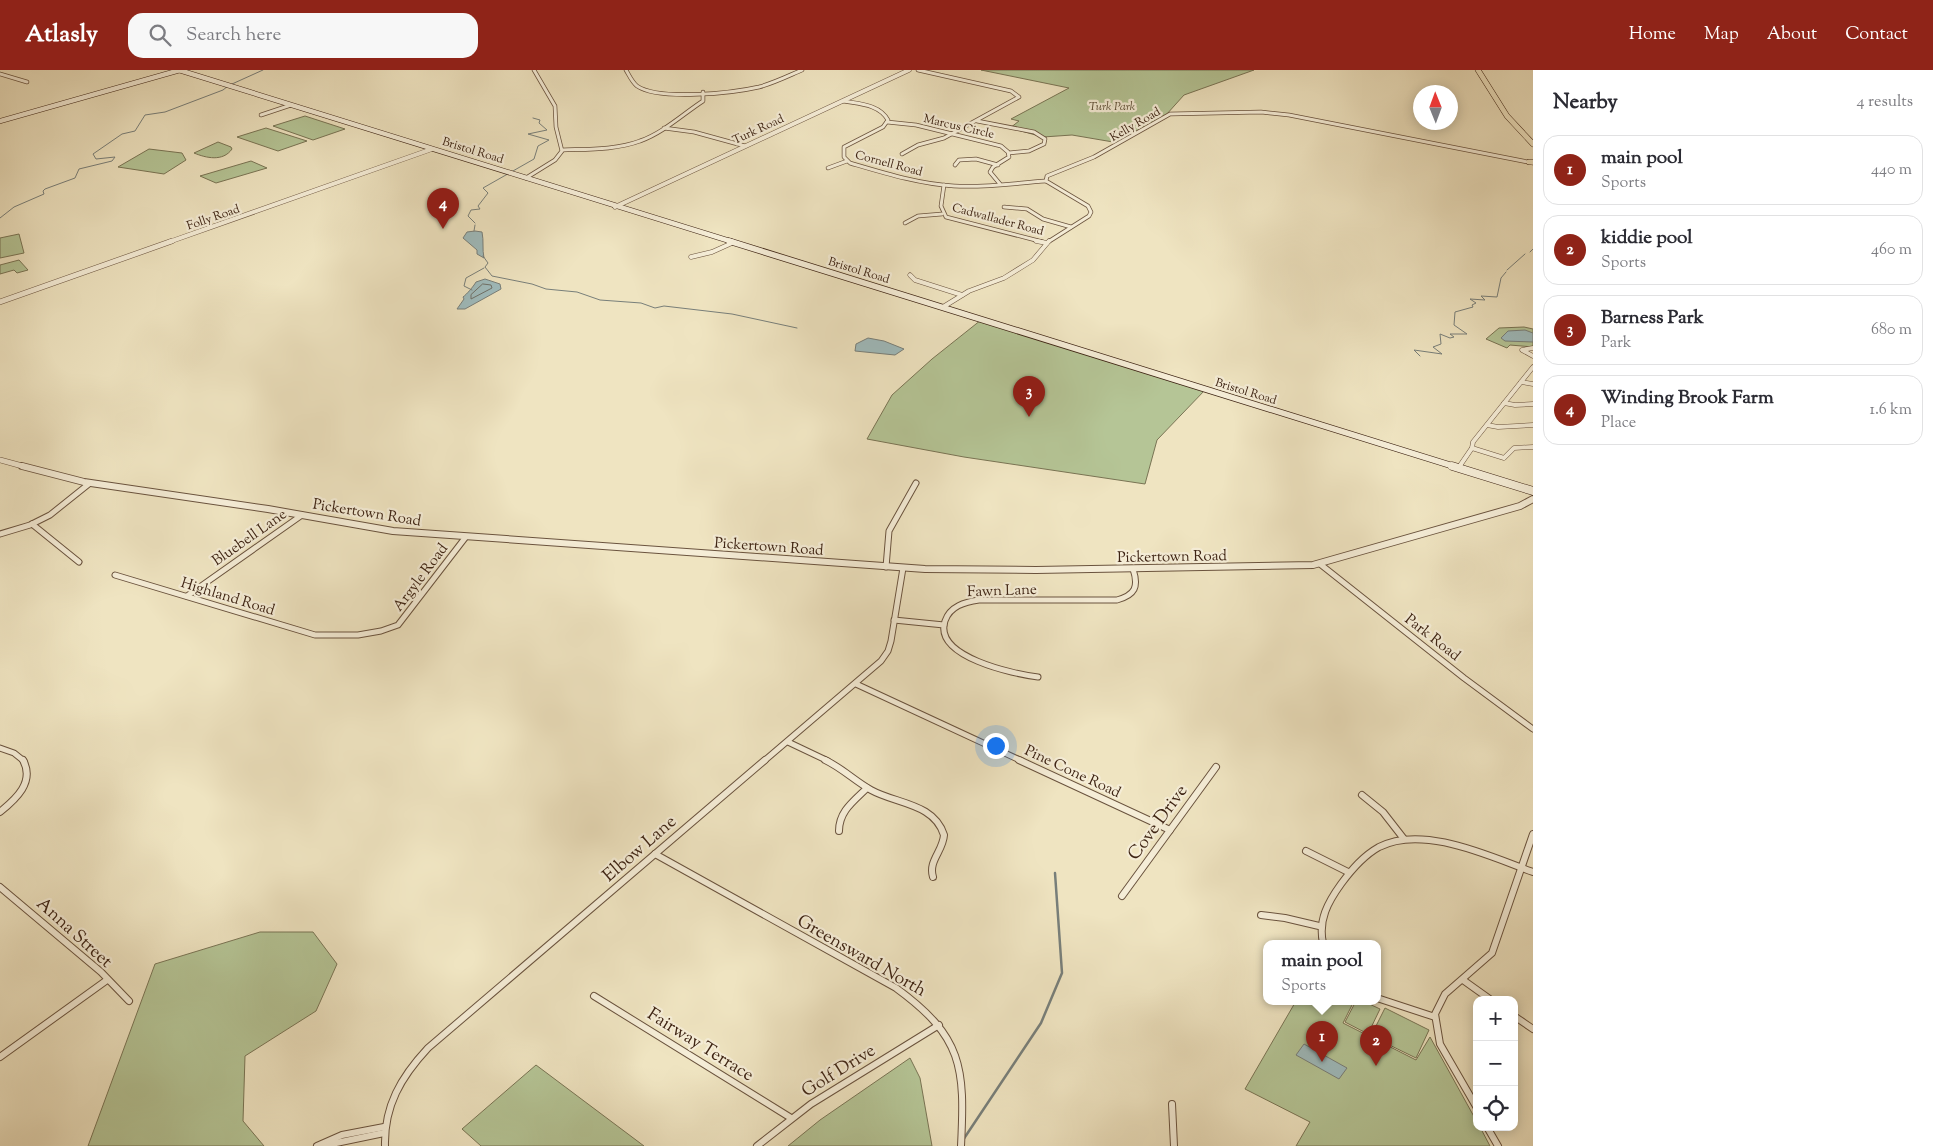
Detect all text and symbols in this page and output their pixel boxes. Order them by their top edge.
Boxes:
search box [128,13,478,58]
text: Atlasly [25,18,98,52]
icon: search [146,21,174,49]
text: Search here [186,22,281,49]
text: Home [1629,22,1676,48]
text: Map [1704,22,1739,48]
text: About [1767,22,1817,48]
text: Contact [1845,22,1908,48]
north arrow [1413,85,1458,130]
text: Nearby [1553,88,1618,118]
text: 4 results [1857,91,1913,114]
park label: Turk Park [1089,98,1136,116]
street label: Kelly Road [1107,103,1164,147]
street label: Turk Road [730,110,787,150]
street label: Marcus Circle [922,110,996,144]
street label: Bristol Road [440,133,506,169]
text: main pool [1601,145,1683,172]
street label: Cornell Road [853,146,925,182]
text: 1 [1567,159,1573,182]
text: 440 m [1871,159,1912,182]
text: Sports [1601,172,1646,195]
pin: 4 [427,188,459,229]
street label: Cadwallader Road [950,199,1046,241]
street label: Folly Road [184,200,242,235]
text: kiddie pool [1601,225,1693,252]
text: 2 [1566,239,1574,262]
text: 460 m [1871,239,1912,262]
text: Sports [1601,252,1646,275]
street label: Bristol Road [826,253,892,289]
text: Barness Park [1601,305,1704,332]
text: 3 [1567,319,1573,342]
text: 680 m [1871,319,1912,342]
text: Park [1601,332,1632,355]
street label: Bristol Road [1213,374,1279,410]
pin: 3 [1013,376,1045,417]
text: Winding Brook Farm [1601,385,1774,412]
text: 4 [1566,399,1574,422]
text: 1.6 km [1870,399,1912,422]
text: Place [1601,412,1636,435]
street label: Pickertown Road [311,495,423,533]
street label: Bluebell Lane [208,505,292,572]
street label: Pickertown Road [714,533,825,562]
street label: Argyle Road [389,539,454,616]
street label: Pickertown Road [1117,546,1227,569]
street label: Highland Road [178,573,278,622]
street label: Fawn Lane [967,580,1037,603]
street label: Park Road [1400,610,1465,667]
your location [983,733,1009,759]
street label: Pine Cone Road [1021,741,1124,804]
street label: Cove Drive [1122,780,1195,866]
street label: Elbow Lane [598,810,683,889]
street label: Anna Street [30,892,117,975]
street label: Greensward North [791,909,931,1005]
popup [1263,940,1381,1005]
text: main pool [1281,948,1363,975]
text: Sports [1281,975,1326,998]
map controls [1473,996,1518,1131]
button: + [1473,996,1518,1041]
street label: Fairway Terrace [641,1002,758,1089]
pin: 1 [1306,1021,1338,1062]
pin: 2 [1360,1025,1392,1066]
street label: Golf Drive [797,1039,881,1105]
button: − [1473,1041,1518,1086]
button: locate [1473,1086,1518,1131]

